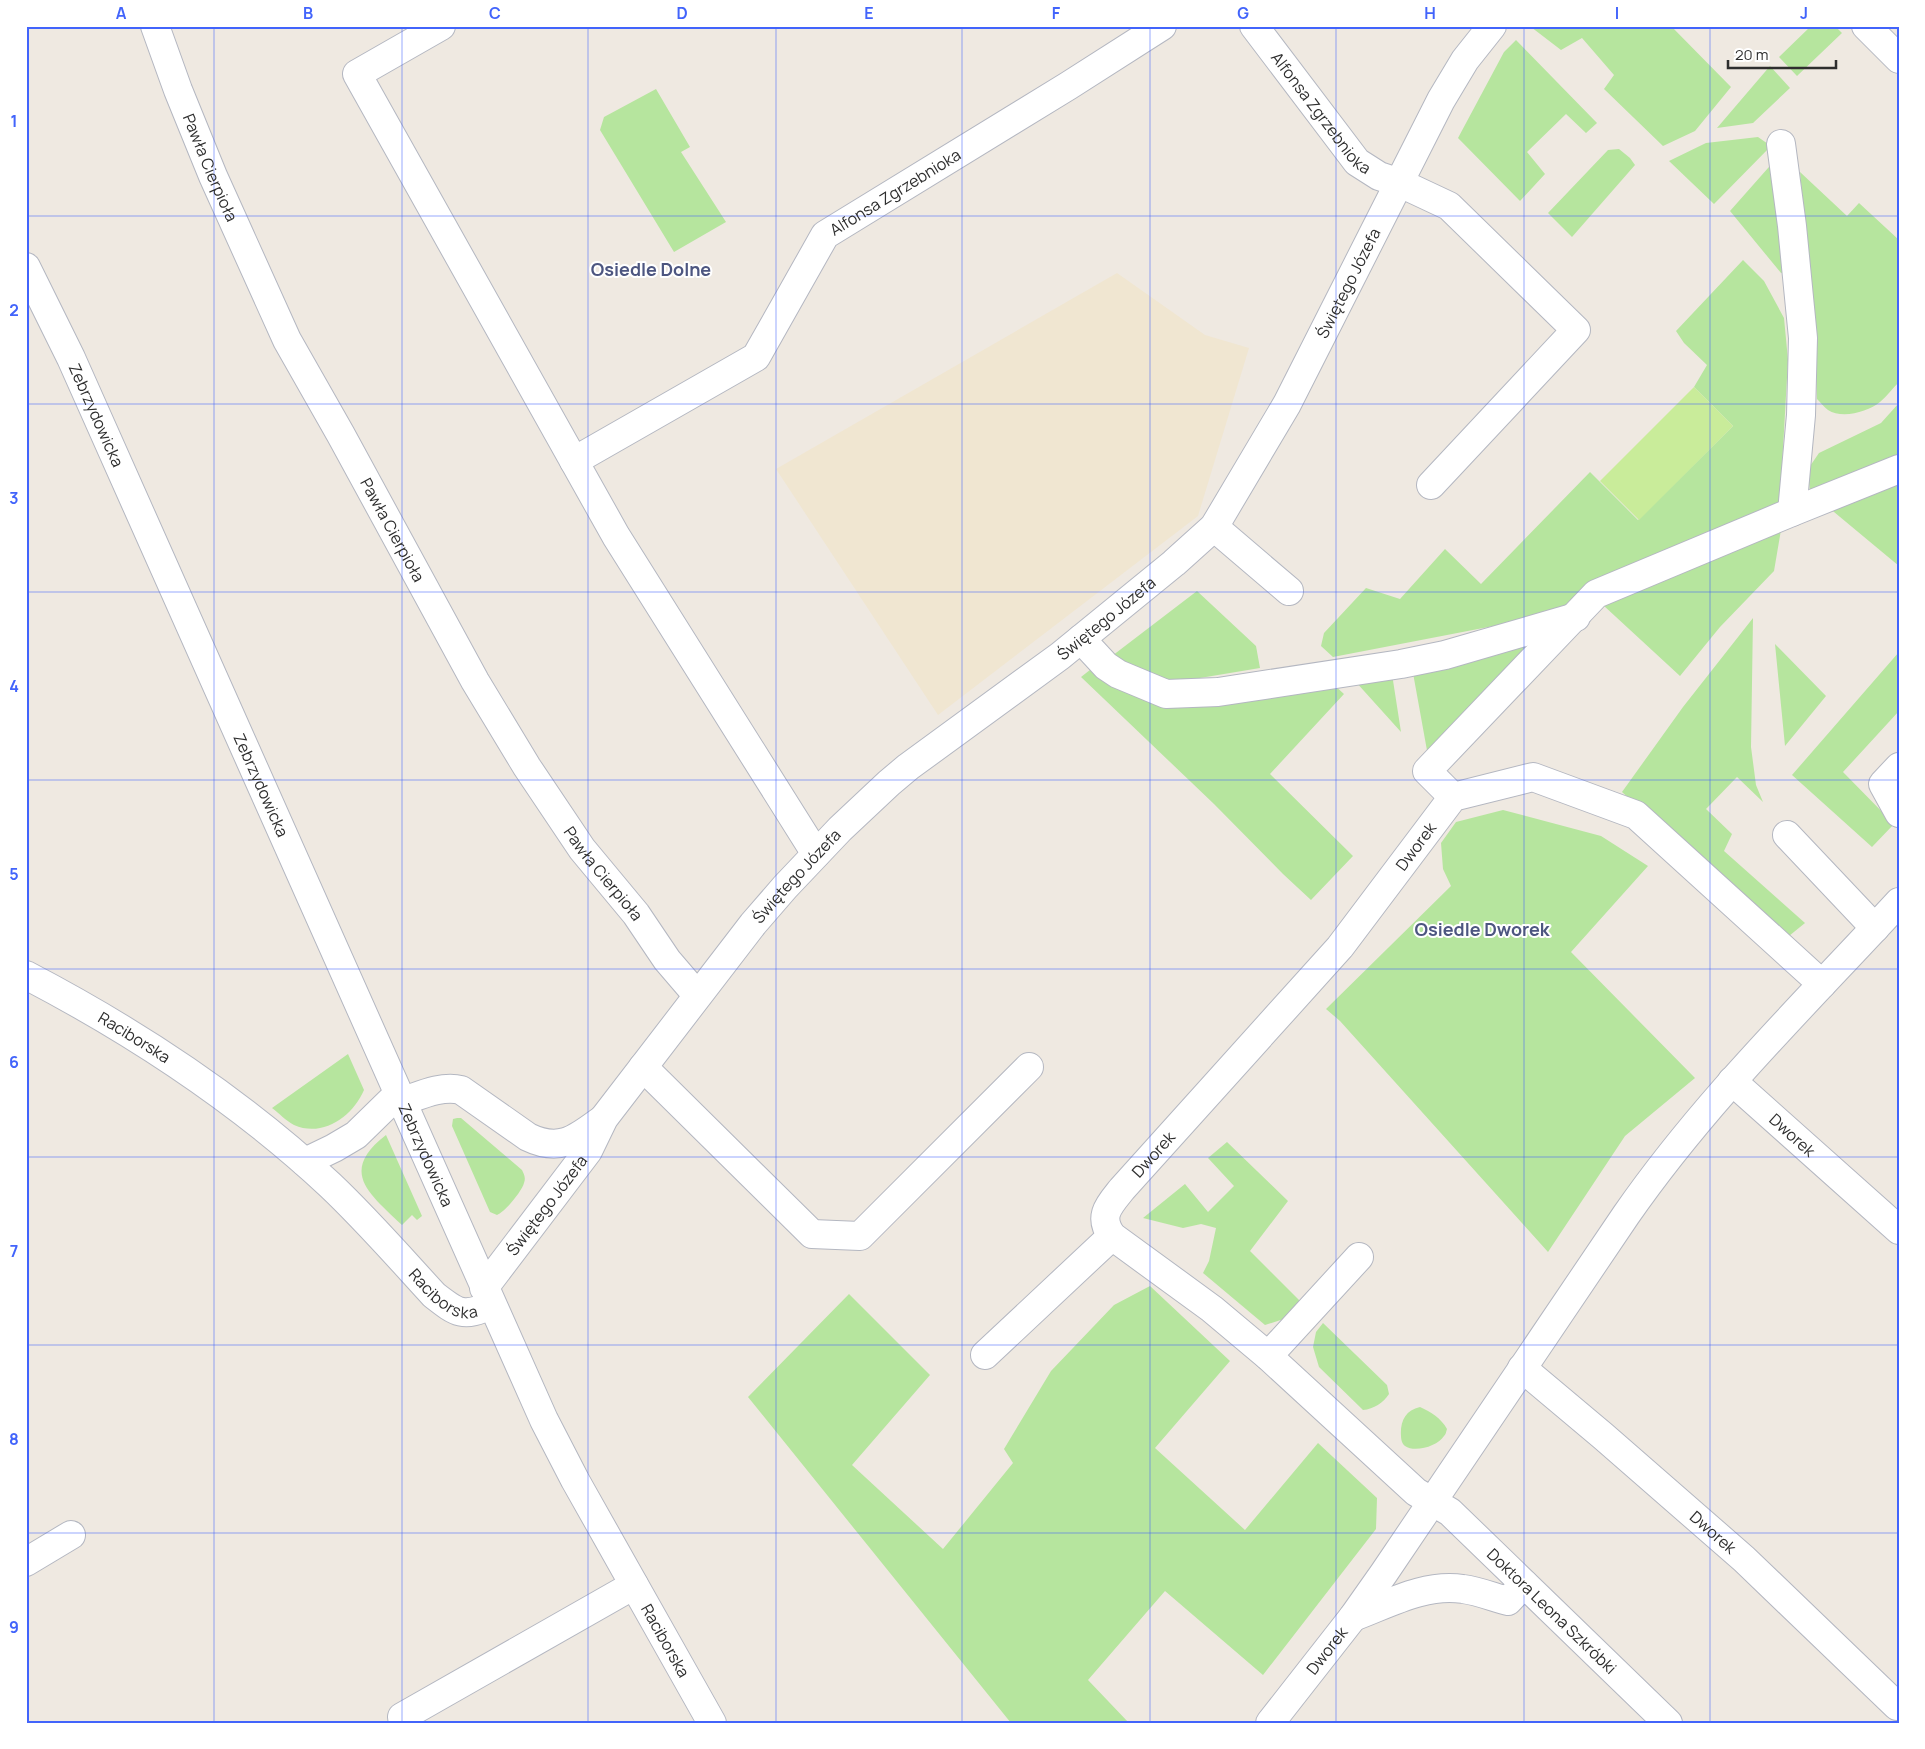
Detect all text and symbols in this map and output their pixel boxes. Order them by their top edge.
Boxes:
text: A [116,2,127,24]
text: B [303,2,313,24]
text: C [489,2,501,24]
text: D [676,2,688,24]
text: E [864,2,874,24]
text: F [1052,2,1061,24]
text: G [1237,2,1249,24]
text: H [1424,2,1436,24]
text: I [1615,2,1619,24]
text: J [1800,2,1808,24]
scale bar [1728,38,1835,70]
text: 20 m [1735,44,1768,65]
street label: Alfonsa Zgrzebnioka [1266,47,1375,179]
text: 1 [10,110,18,132]
street label: Pawła Cierpioła [178,110,243,225]
street label: Alfonsa Zgrzebnioka [825,143,965,241]
street label: Świętego Józefa [1311,224,1385,342]
district label: Osiedle Dolne [591,257,711,281]
text: 2 [9,299,19,321]
street label: Zebrzydowicka [64,360,129,470]
street label: Pawła Cierpioła [355,474,430,586]
text: 3 [9,487,19,509]
street label: Świętego Józefa [1052,572,1160,665]
text: 4 [9,675,19,697]
street label: Zebrzydowicka [229,730,294,840]
street label: Dworek [1390,817,1442,875]
street label: Pawła Cierpioła [559,822,648,925]
street label: Świętego Józefa [747,824,845,928]
text: 5 [9,863,19,885]
district label: Osiedle Dworek [1414,917,1551,941]
street label: Raciborska [94,1006,175,1068]
text: 6 [9,1051,19,1073]
street label: Zebrzydowicka [393,1100,459,1210]
street label: Dworek [1765,1108,1821,1162]
street label: Dworek [1127,1126,1181,1182]
street label: Świętego Józefa [502,1150,592,1260]
text: 7 [10,1240,18,1262]
street label: Raciborska [404,1264,480,1324]
text: 8 [9,1428,19,1450]
street label: Dworek [1685,1506,1742,1559]
street label: Doktora Leona Szkróbki [1482,1543,1622,1679]
street label: Raciborska [636,1600,695,1681]
text: 9 [9,1616,19,1638]
street label: Dworek [1301,1621,1353,1679]

